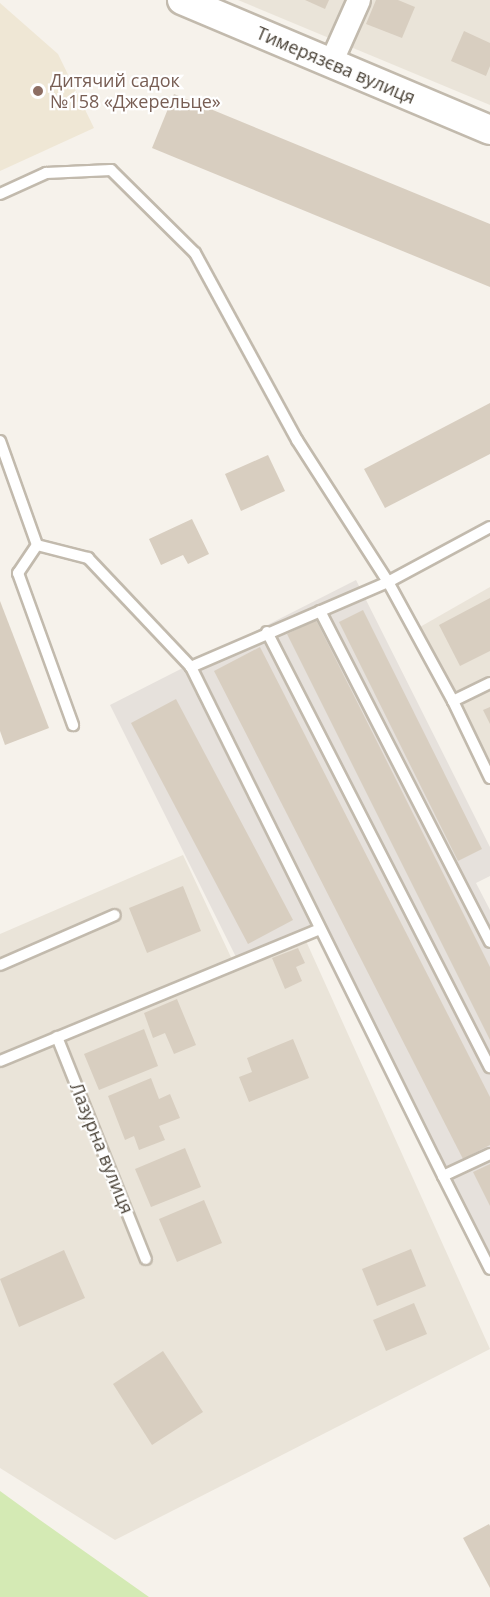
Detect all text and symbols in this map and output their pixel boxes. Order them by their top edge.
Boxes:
street label: Тимерязєва вулиця [253,22,419,108]
place label: Дитячий садок №158 «Джерельце» [50,70,221,112]
marker: Дитячий садок №158 «Джерельце» [31,84,45,98]
street label: Лазурна вулиця [66,1079,138,1217]

